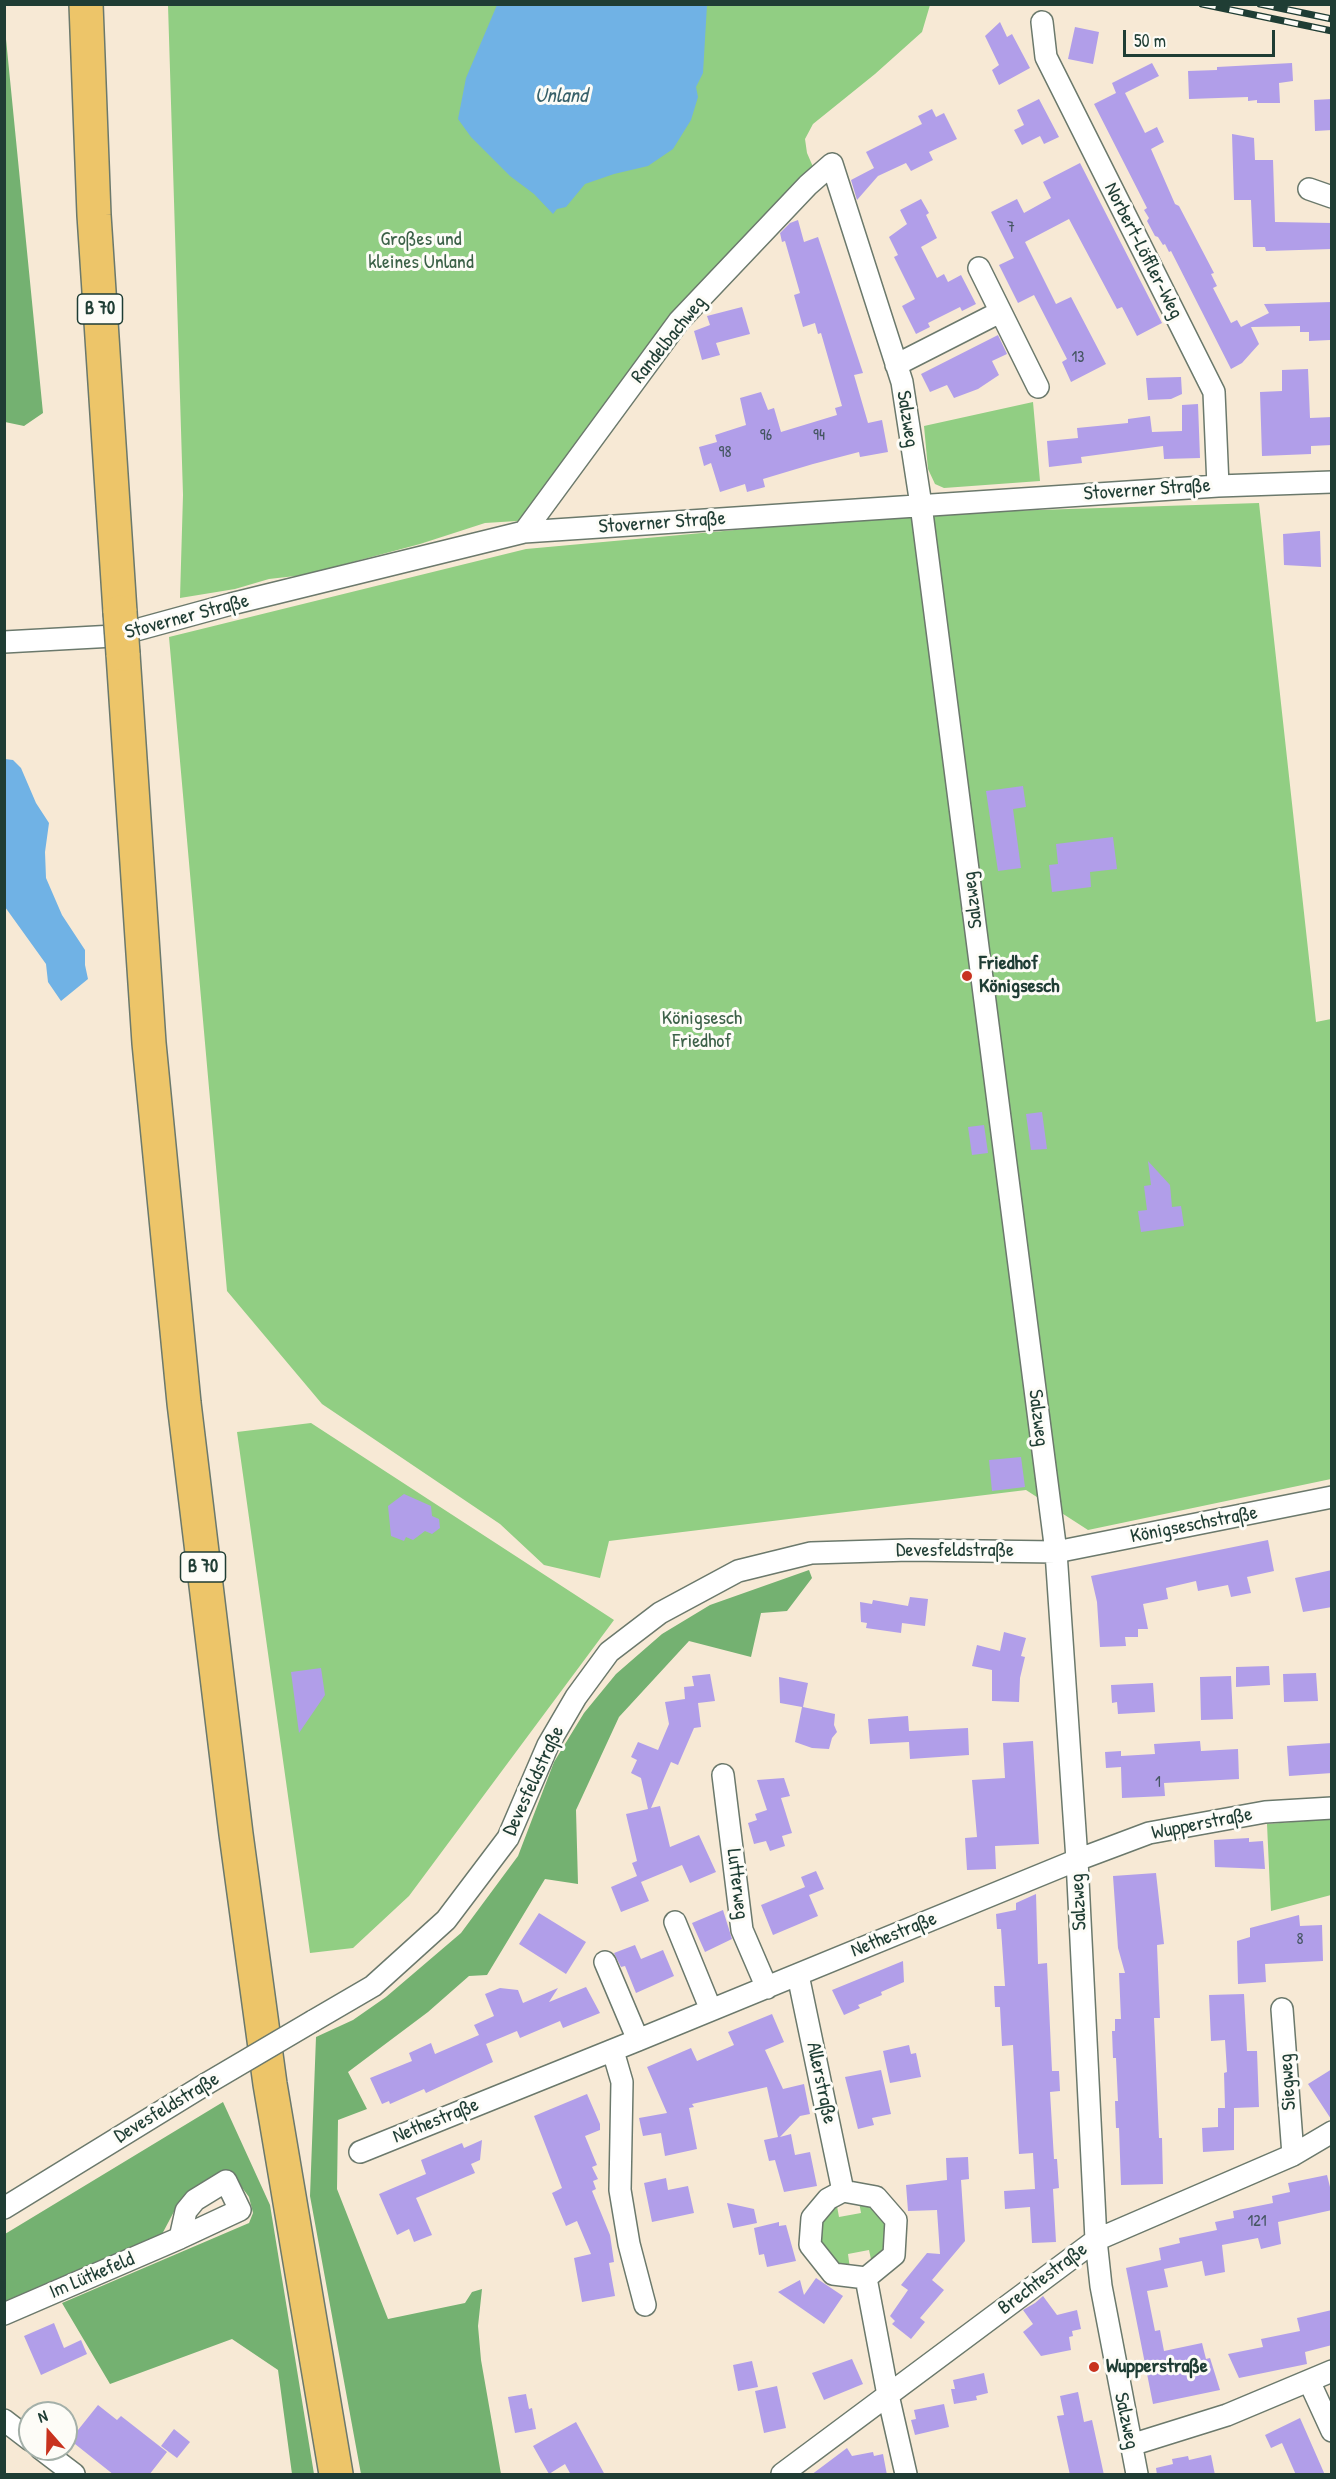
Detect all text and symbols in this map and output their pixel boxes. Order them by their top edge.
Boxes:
scale bar [1126,18,1278,56]
text: 50 m [1134,28,1166,53]
water label: Unland [535,83,587,109]
street label: Norbert-Löffler-Weg [1098,179,1188,323]
house number: 7 [1007,218,1015,238]
park label: Großes und kleines Unland [368,228,474,275]
street label: Randelbachweg [627,291,711,389]
road number: B 70 [78,294,122,324]
house number: 13 [1072,348,1084,368]
street label: Salzweg [891,389,923,449]
house number: 96 [760,426,772,446]
house number: 94 [813,426,825,446]
house number: 98 [719,443,731,463]
street label: Stoverner Straße [1083,474,1211,506]
street label: Stoverner Straße [598,507,726,539]
street label: Stoverner Straße [122,589,252,645]
street label: Salzweg [958,870,988,930]
place label: Friedhof Königsesch [979,952,1059,999]
marker: Friedhof Königsesch [960,969,974,983]
park label: Königsesch Friedhof [662,1007,742,1054]
street label: Salzweg [1023,1388,1053,1448]
street label: Königseschstraße [1128,1501,1260,1549]
street label: Devesfeldstraße [896,1539,1014,1563]
road number: B 70 [180,1552,226,1582]
street label: Devesfeldstraße [498,1722,570,1840]
house number: 1 [1155,1773,1161,1793]
street label: Wupperstraße [1150,1803,1254,1845]
street label: Lutterweg [721,1847,753,1921]
street label: Salzweg [1066,1873,1092,1931]
street label: Nethestraße [848,1907,940,1963]
house number: 8 [1297,1930,1303,1950]
street label: Allerstraße [801,2040,841,2126]
street label: Siegweg [1274,2053,1302,2111]
street label: Devesfeldstraße [110,2067,224,2149]
street label: Nethestraße [390,2093,482,2149]
house number: 121 [1247,2212,1267,2232]
street label: Brechtestraße [994,2238,1092,2320]
street label: Im Lütkefeld [46,2247,138,2305]
place label: Wupperstraße [1106,2355,1208,2379]
marker: Wupperstraße [1087,2360,1101,2374]
street label: Salzweg [1108,2391,1144,2451]
north arrow [18,2401,78,2461]
text: N [35,2404,50,2428]

